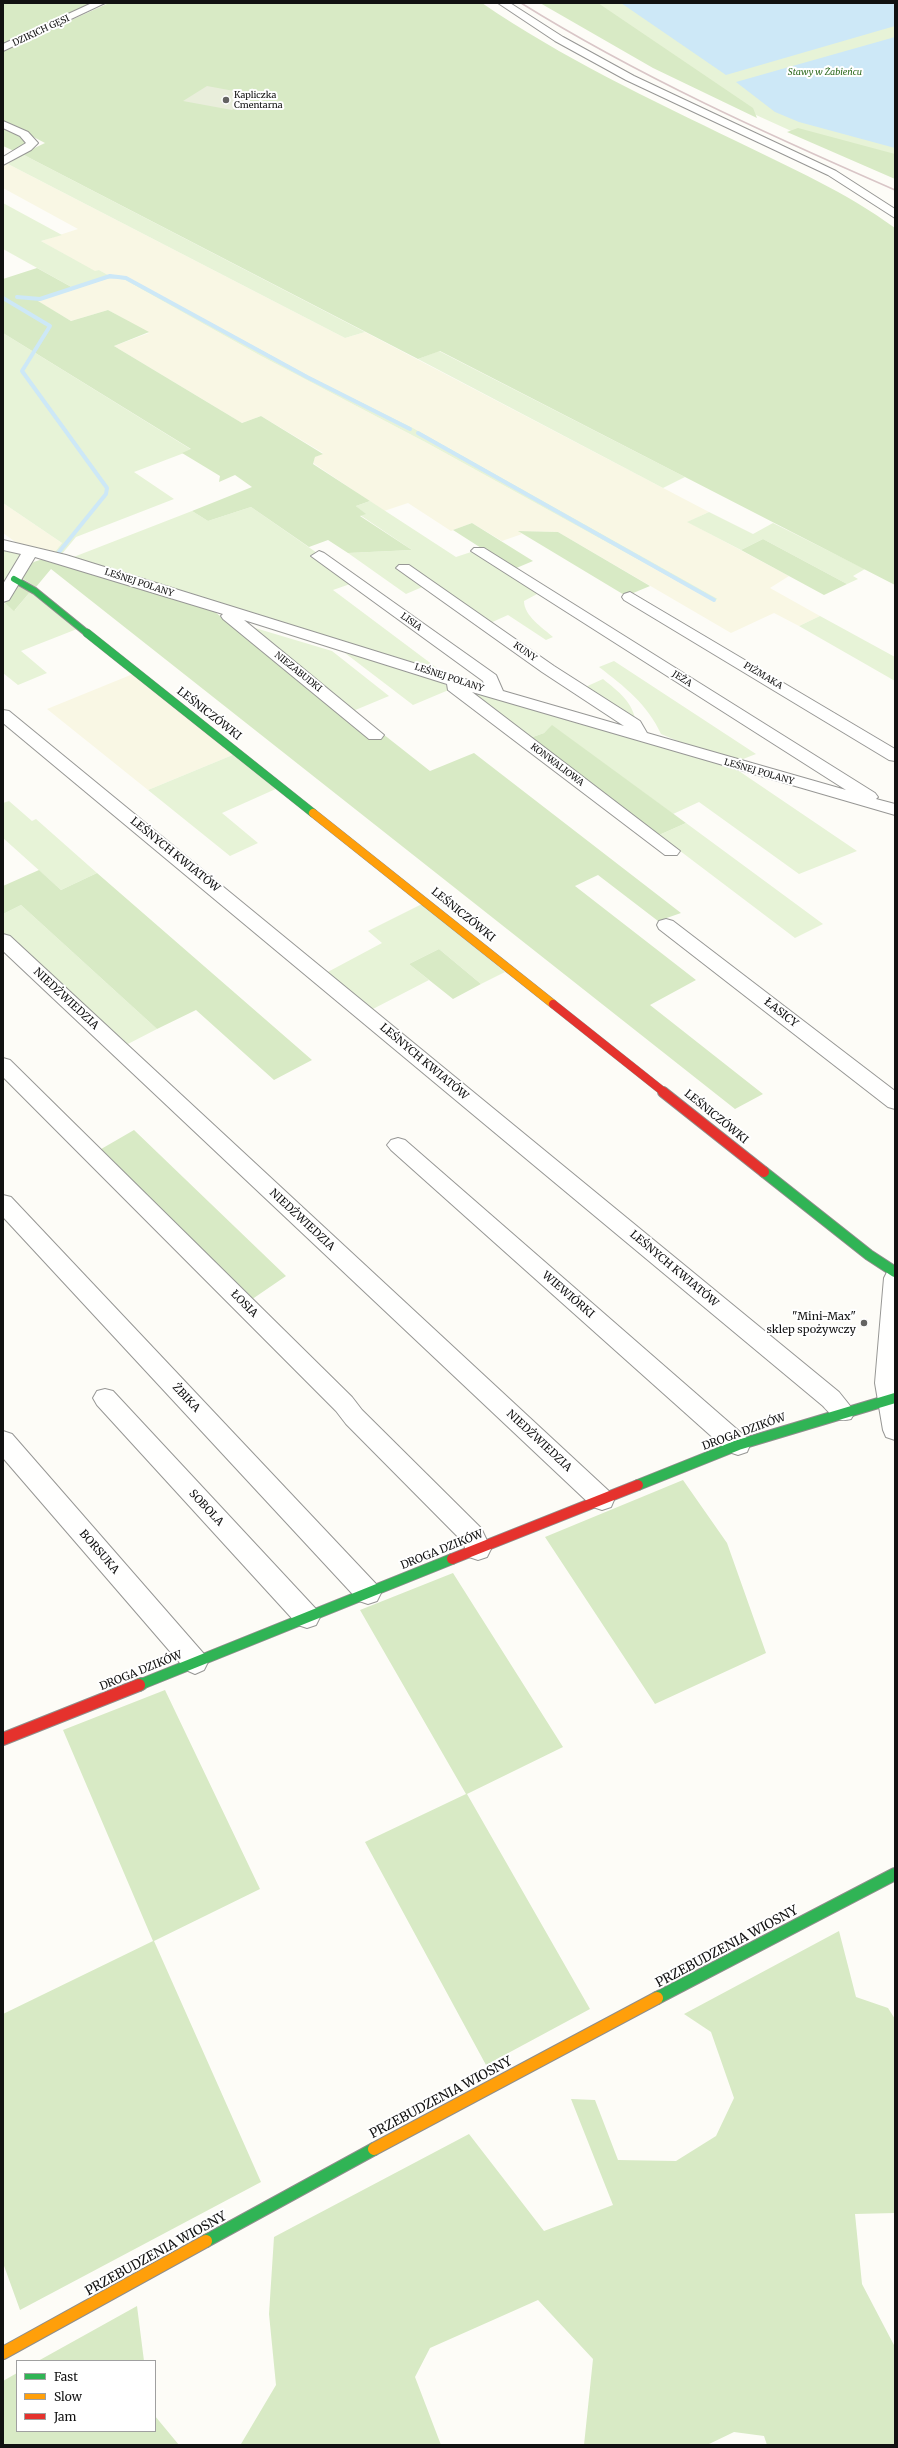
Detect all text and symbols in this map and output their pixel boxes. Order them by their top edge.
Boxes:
street label: DZIKICH GĘSI [11,13,71,49]
park label: Stawy w Żabieńcu [788,67,862,77]
place label: Kapliczka Cmentarna [234,90,283,111]
marker: Kapliczka Cmentarna [221,95,231,105]
street label: LEŚNEJ POLANY [103,567,175,599]
street label: LISIA [398,611,424,633]
street label: KUNY [511,640,539,664]
street label: NIEZABUDKI [272,650,324,694]
street label: PIŻMAKA [742,660,784,692]
street label: LEŚNEJ POLANY [413,662,485,694]
street label: JEŻA [670,669,694,689]
street label: LEŚNICZÓWKI [174,685,244,743]
street label: KONWALIOWA [528,741,586,789]
street label: LEŚNEJ POLANY [723,757,795,787]
street label: LEŚNYCH KWIATÓW [127,815,223,895]
street label: LEŚNICZÓWKI [429,885,497,945]
street label: NIEDŹWIEDZIA [31,965,101,1033]
street label: ŁASICY [761,996,801,1030]
street label: LEŚNYCH KWIATÓW [377,1021,471,1103]
street label: LEŚNICZÓWKI [682,1087,750,1147]
street label: NIEDŹWIEDZIA [267,1186,337,1254]
street label: LEŚNYCH KWIATÓW [627,1228,721,1310]
street label: WIEWIÓRKI [539,1269,597,1321]
street label: ŁOSIA [228,1288,260,1320]
place label: "Mini-Max" sklep spożywczy [767,1310,856,1336]
marker: "Mini-Max" sklep spożywczy [859,1318,869,1328]
street label: ŻBIKA [169,1381,203,1415]
street label: NIEDŹWIEDZIA [504,1407,574,1475]
street label: DROGA DZIKÓW [700,1411,788,1453]
street label: SOBOLA [186,1487,226,1529]
street label: BORSUKA [76,1527,122,1577]
street label: DROGA DZIKÓW [399,1527,485,1573]
street label: DROGA DZIKÓW [98,1648,184,1694]
street label: PRZEBUDZENIA WIOSNY [653,1903,801,1991]
street label: PRZEBUDZENIA WIOSNY [367,2054,515,2142]
street label: PRZEBUDZENIA WIOSNY [83,2209,229,2299]
legend [16,2360,156,2432]
text: Fast [54,2369,78,2384]
text: Slow [54,2389,82,2404]
text: Jam [54,2409,76,2424]

